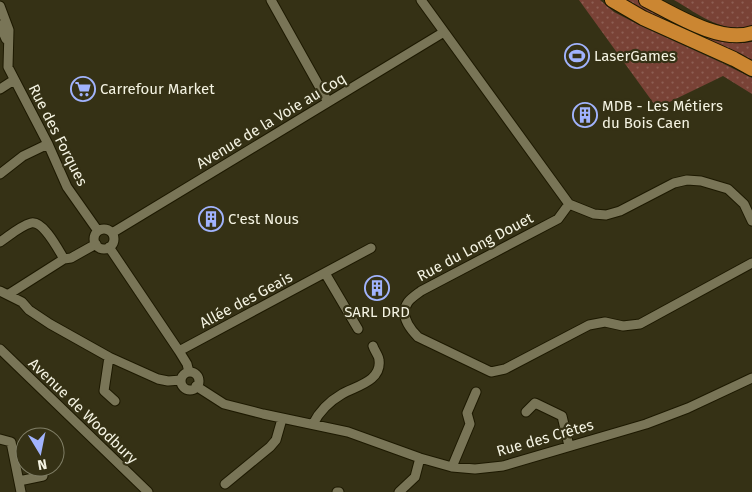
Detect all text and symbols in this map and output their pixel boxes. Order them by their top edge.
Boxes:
sports icon: LaserGames [564,43,590,69]
place label: LaserGames [594,47,676,65]
street label: Avenue de la Voie au Coq [193,69,349,173]
supermarket icon: Carrefour Market [70,76,96,102]
place label: Carrefour Market [100,80,215,98]
street label: Rue des Forques [25,81,91,189]
place label: MDB - Les Métiers du Bois Caen [602,97,723,132]
building icon: MDB - Les Métiers du Bois Caen [572,102,598,128]
building icon: C'est Nous [198,206,224,232]
street label: Rue du Long Douet [414,209,537,285]
place label: C'est Nous [228,210,299,228]
street label: Allée des Geais [196,268,296,332]
building icon: SARL DRD [364,275,390,301]
place label: SARL DRD [344,303,410,321]
street label: Avenue de Woodbury [25,354,142,468]
street label: Rue des Crêtes [494,416,596,460]
north arrow [15,427,65,477]
text: N [36,455,48,473]

